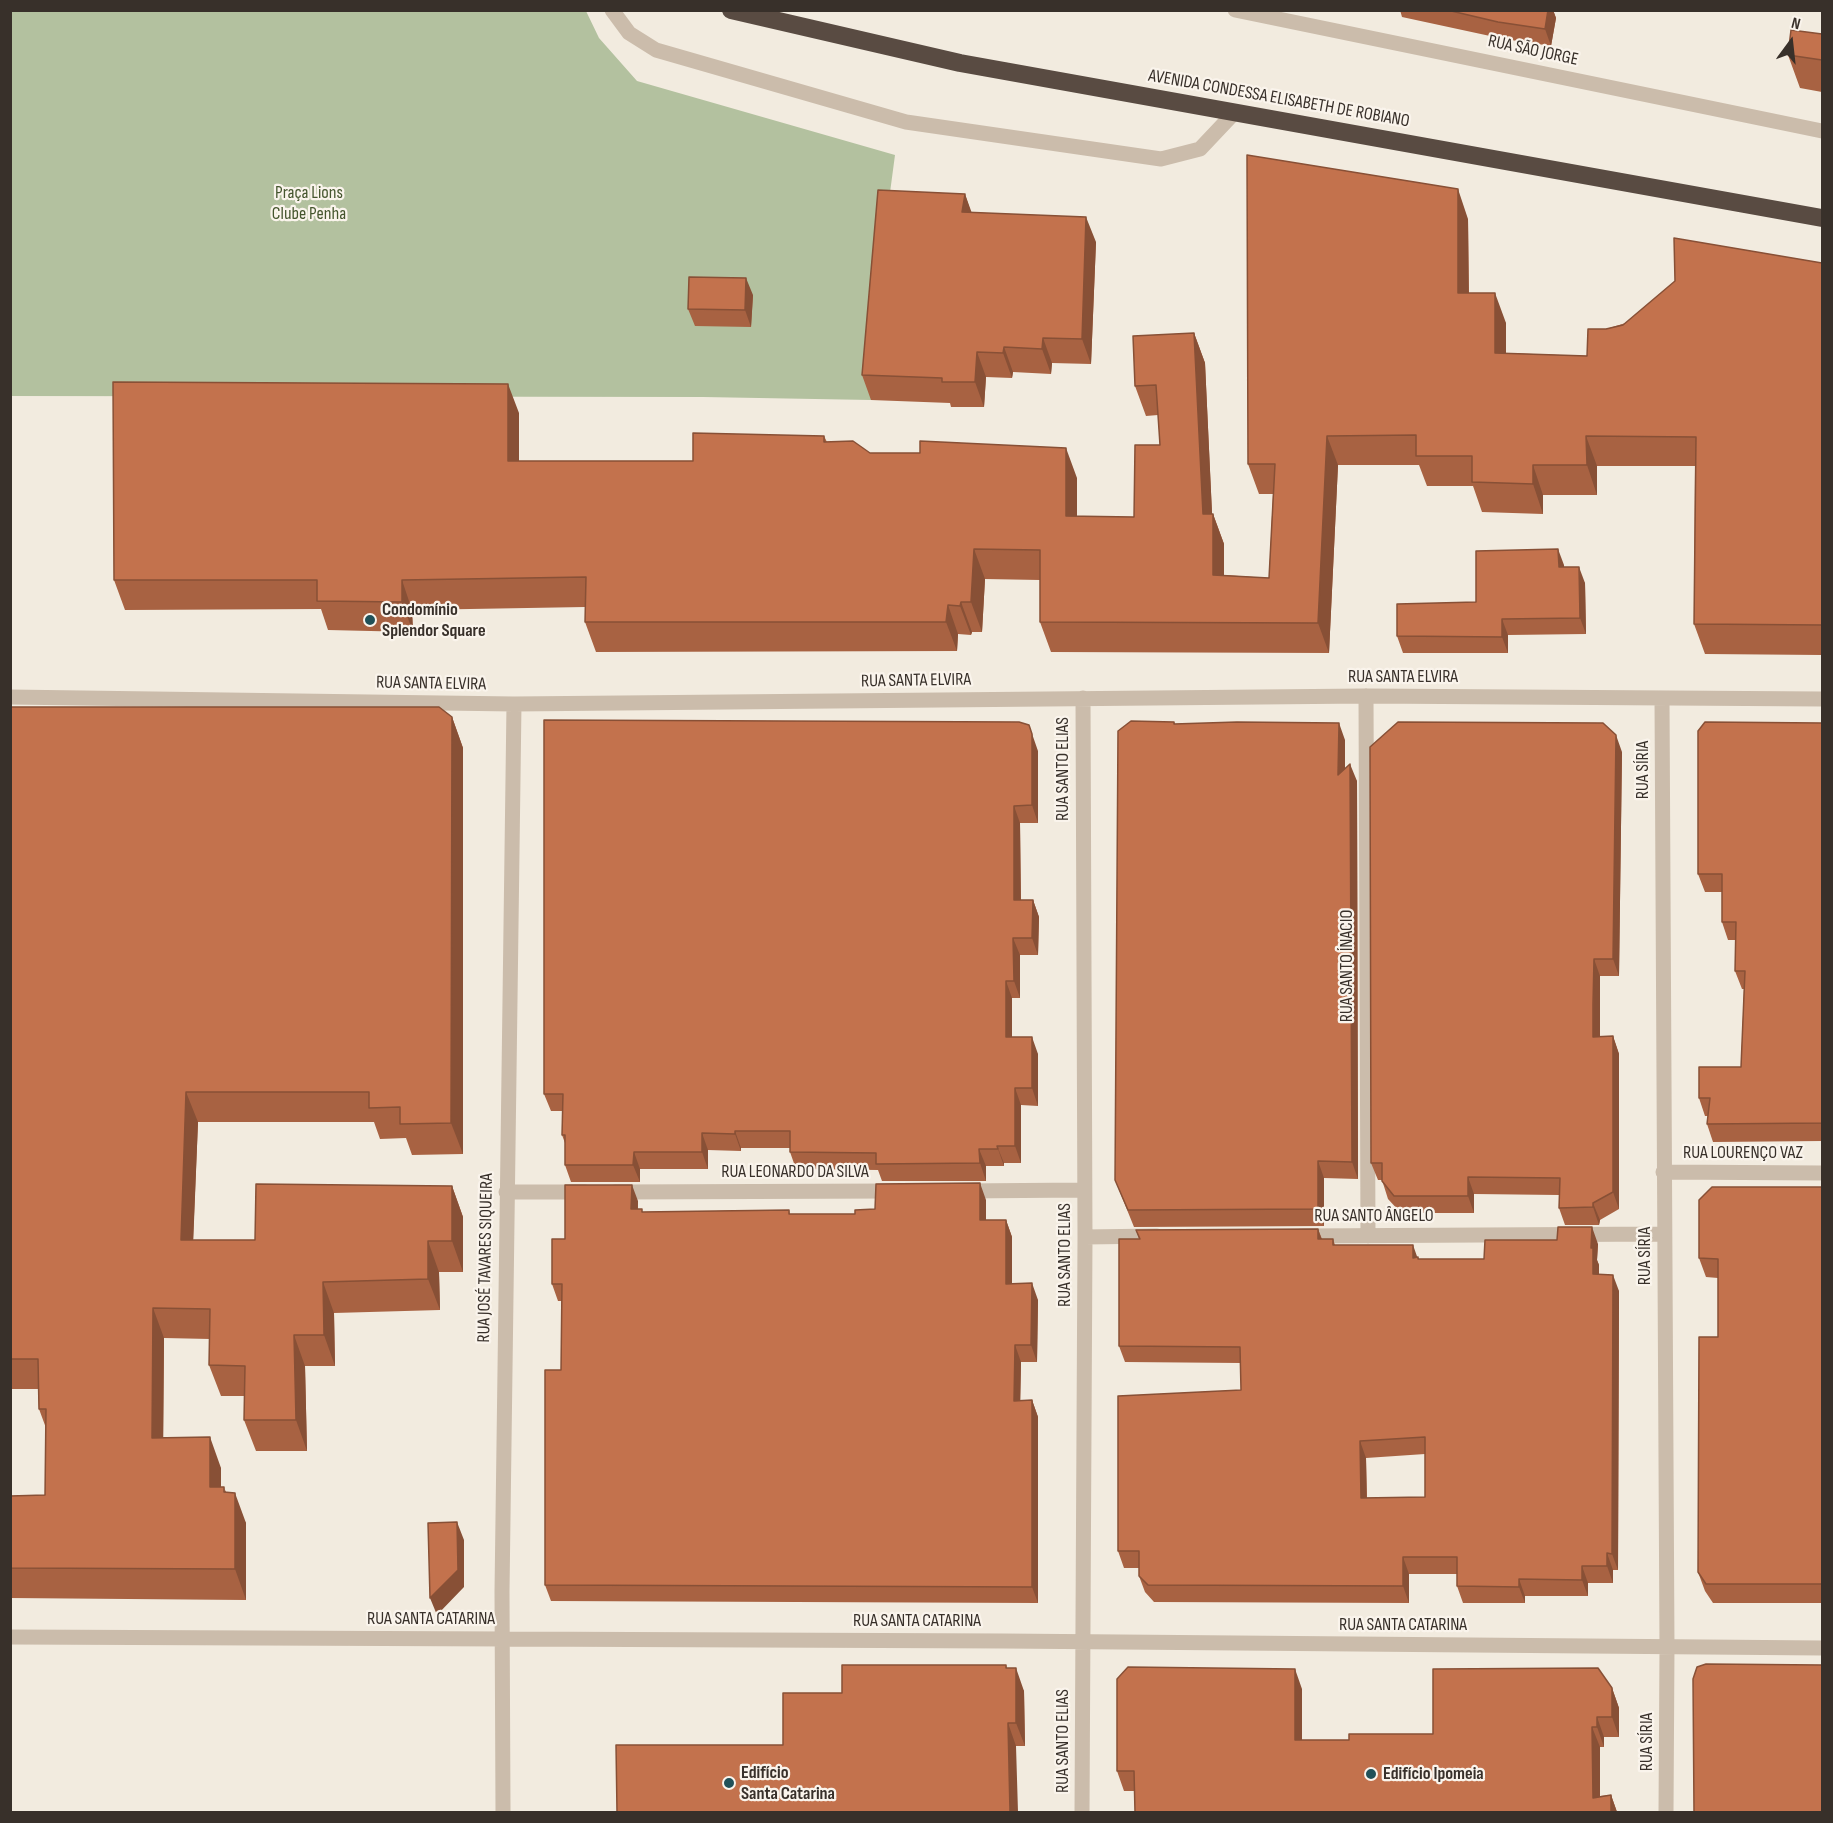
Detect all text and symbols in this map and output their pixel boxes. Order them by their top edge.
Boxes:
north arrow [1761,12,1821,72]
text: N [1789,14,1802,34]
street label: RUA SÃO JORGE [1486,31,1580,71]
street label: AVENIDA CONDESSA ELISABETH DE ROBIANO [1147,65,1411,133]
park label: Praça Lions Clube Penha [272,182,346,224]
place label: Condomínio Splendor Square [382,599,486,642]
marker: Condomínio Splendor Square [363,613,377,627]
street label: RUA SANTA ELVIRA [1348,666,1458,688]
street label: RUA SANTA ELVIRA [861,669,971,693]
street label: RUA SANTA ELVIRA [376,672,486,696]
street label: RUA SANTO ELIAS [1052,717,1074,821]
street label: RUA SÍRIA [1632,741,1654,799]
street label: RUA SANTO ÍNACIO [1336,910,1358,1022]
street label: RUA LOURENÇO VAZ [1683,1142,1803,1164]
street label: RUA LEONARDO DA SILVA [721,1161,869,1183]
street label: RUA JOSÉ TAVARES SIQUEIRA [474,1173,498,1343]
street label: RUA SANTO ELIAS [1054,1203,1076,1307]
street label: RUA SANTO ÂNGELO [1314,1205,1434,1227]
street label: RUA SÍRIA [1634,1227,1656,1285]
street label: RUA SANTA CATARINA [367,1608,495,1630]
street label: RUA SANTA CATARINA [853,1610,981,1632]
street label: RUA SANTA CATARINA [1339,1614,1467,1636]
street label: RUA SANTO ELIAS [1052,1689,1074,1793]
street label: RUA SÍRIA [1636,1713,1658,1771]
place label: Edifício Santa Catarina [741,1762,835,1804]
place label: Edifício Ipomeia [1383,1763,1484,1785]
marker: Edifício Ipomeia [1364,1767,1378,1781]
marker: Edifício Santa Catarina [722,1776,736,1790]

